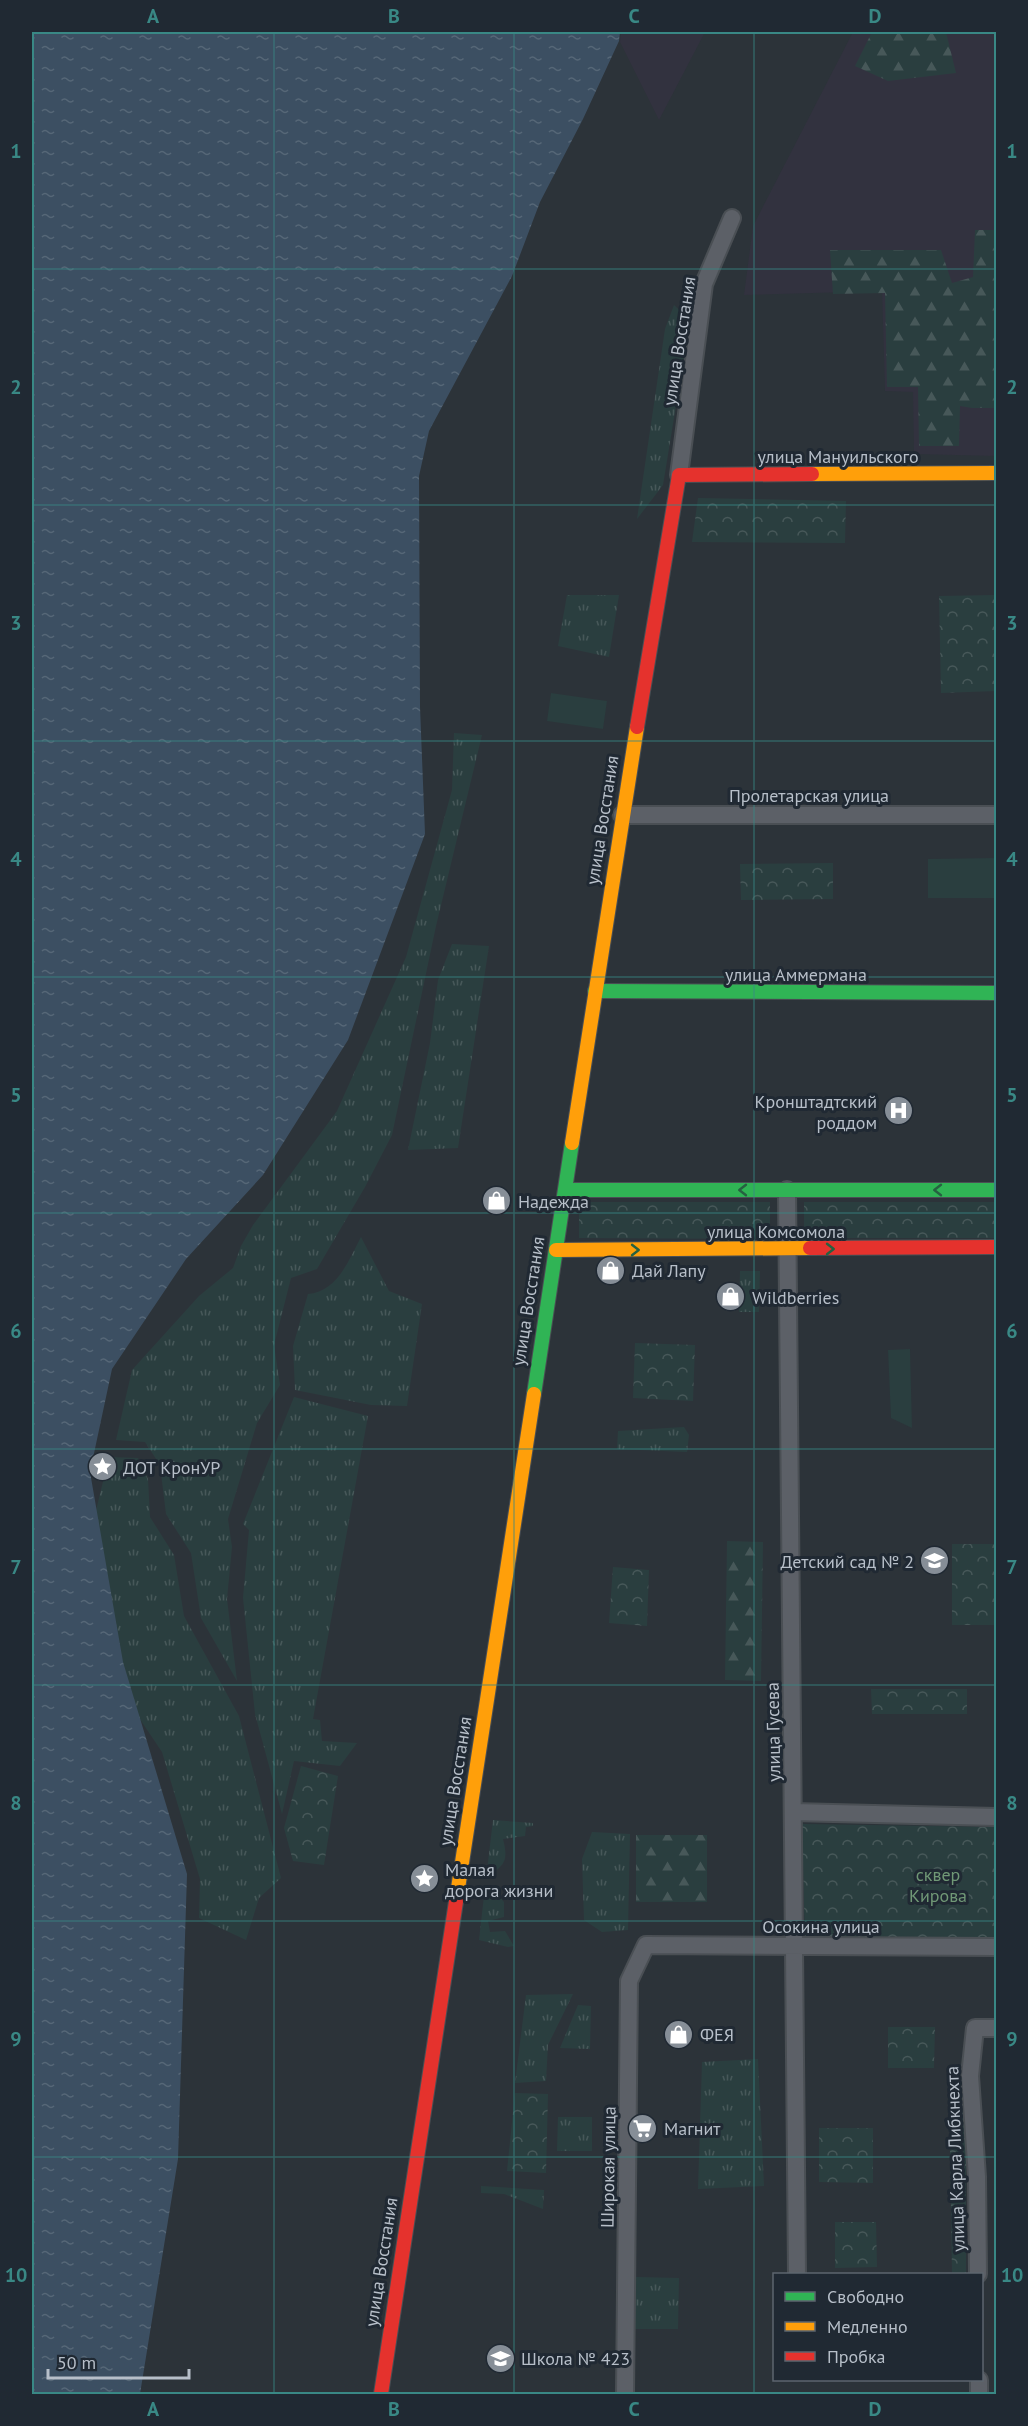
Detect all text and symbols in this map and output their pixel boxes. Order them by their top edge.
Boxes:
text: A [147,3,160,29]
text: B [388,3,400,29]
text: C [628,3,640,29]
text: D [869,3,882,29]
text: 1 [10,138,22,164]
text: 1 [1006,138,1018,164]
street label: улица Восстания [657,275,701,407]
text: 2 [10,374,22,400]
text: 2 [1006,374,1018,400]
street label: улица Мануильского [757,445,919,468]
text: 3 [10,610,22,636]
text: 3 [1006,610,1018,636]
street label: улица Восстания [580,754,624,886]
street label: Пролетарская улица [729,784,889,807]
text: 4 [10,846,22,872]
text: 4 [1006,846,1018,872]
street label: улица Аммермана [725,963,867,986]
text: 5 [10,1082,22,1108]
text: 5 [1006,1082,1018,1108]
place label: Кронштадтский роддом [755,1090,877,1134]
hospital icon: Кронштадтский роддом [882,1095,914,1127]
one-way arrow [739,1184,748,1196]
one-way arrow [934,1184,943,1196]
shop icon: Надежда [481,1185,513,1217]
place label: Надежда [518,1190,589,1213]
street label: улица Комсомола [707,1220,845,1243]
street label: улица Восстания [506,1235,550,1367]
one-way arrow [826,1243,835,1255]
one-way arrow [631,1244,640,1256]
shop icon: Дай Лапу [595,1254,627,1286]
place label: Дай Лапу [632,1259,706,1282]
shop icon: Wildberries [715,1281,747,1313]
place label: Wildberries [752,1286,839,1309]
text: 6 [10,1318,22,1344]
text: 6 [1006,1318,1018,1344]
place icon: ДОТ КронУР [86,1451,118,1483]
place label: ДОТ КронУР [123,1456,220,1479]
school or university icon: Детский сад № 2 [919,1545,951,1577]
place label: Детский сад № 2 [781,1550,914,1573]
text: 7 [10,1554,22,1580]
text: 7 [1006,1554,1018,1580]
street label: улица Гусева [761,1682,785,1782]
street label: улица Восстания [433,1715,477,1847]
text: 8 [10,1790,22,1816]
text: 8 [1006,1790,1018,1816]
place label: Малая дорога жизни [445,1858,553,1902]
place icon: Малая дорога жизни [408,1863,440,1895]
park label: сквер Кирова [909,1863,967,1907]
street label: Осокина улица [762,1915,880,1938]
shop icon: ФЕЯ [663,2018,695,2050]
place label: ФЕЯ [700,2023,734,2046]
text: 9 [10,2026,22,2052]
text: 9 [1006,2026,1018,2052]
street label: улица Карла Либкнехта [940,2066,970,2252]
street label: Широкая улица [595,2106,621,2228]
supermarket icon: Магнит [627,2112,659,2144]
place label: Магнит [664,2117,721,2140]
street label: улица Восстания [359,2196,403,2328]
text: 10 [5,2262,27,2288]
text: 10 [1001,2262,1023,2288]
legend [773,2273,983,2381]
text: Свободно [827,2285,904,2308]
text: Медленно [827,2315,908,2338]
scale bar [48,2342,189,2380]
school or university icon: Школа № 423 [484,2342,516,2374]
text: Пробка [827,2345,885,2368]
place label: Школа № 423 [521,2347,630,2370]
text: 50 m [57,2351,96,2374]
text: A [147,2396,160,2422]
text: B [388,2396,400,2422]
text: C [628,2396,640,2422]
text: D [869,2396,882,2422]

